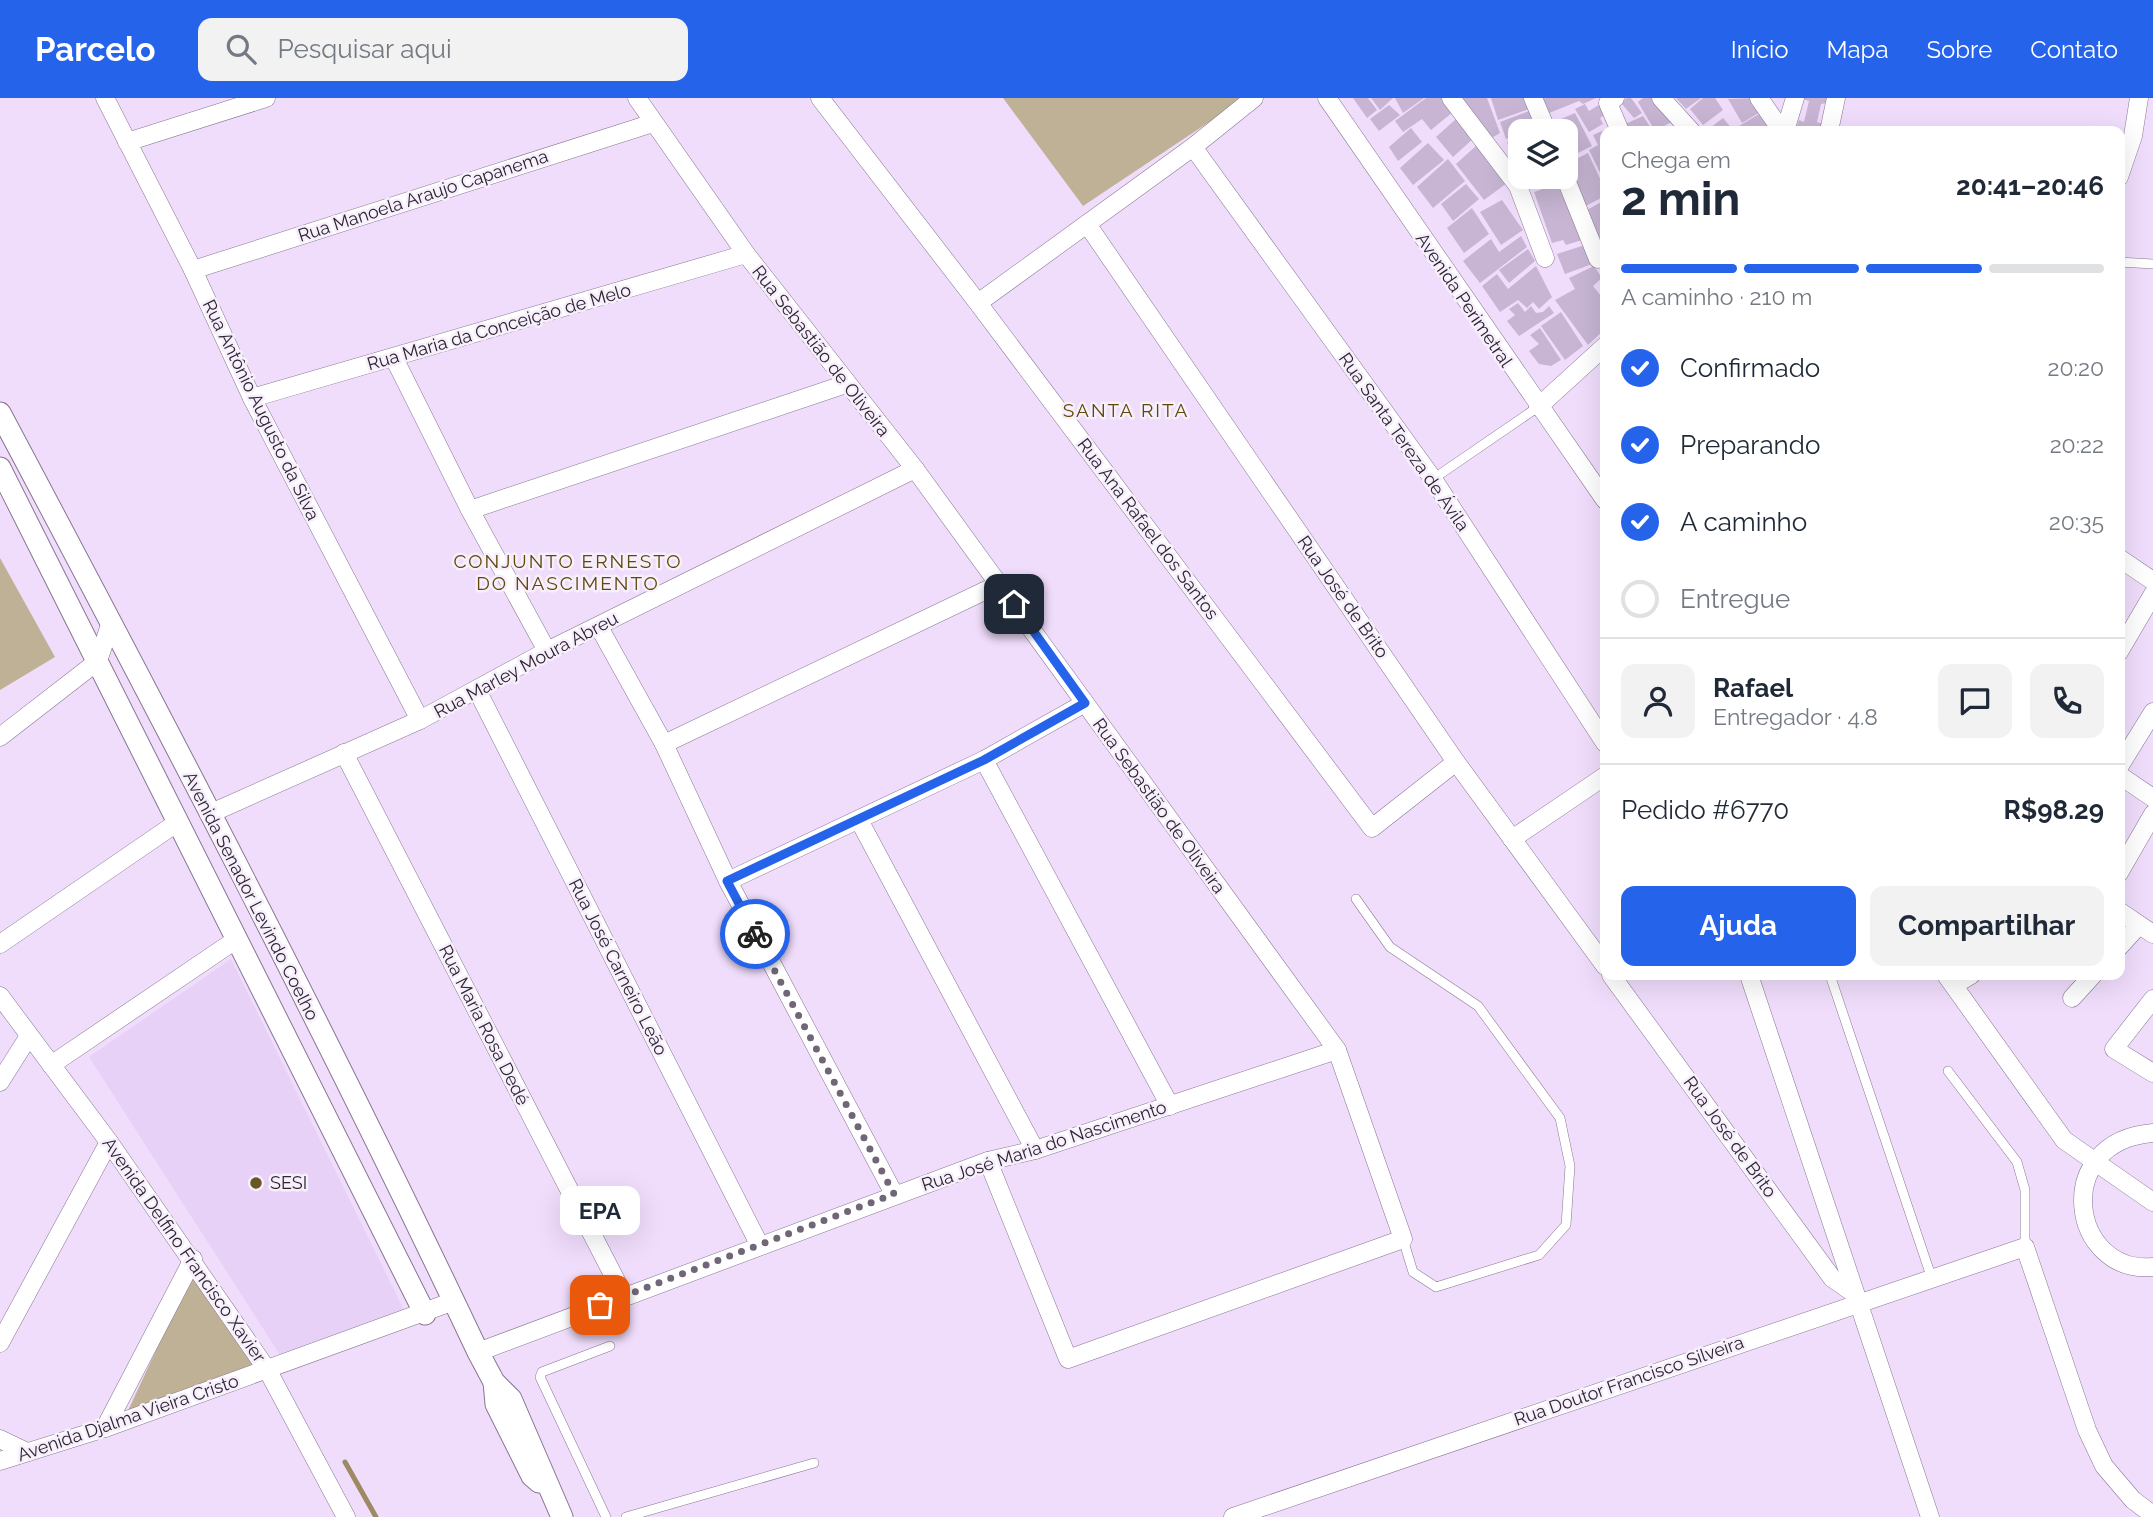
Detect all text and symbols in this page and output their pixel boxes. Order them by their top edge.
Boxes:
search box [198,18,688,81]
text: Parcelo [35,30,156,69]
icon: search [222,30,260,68]
text: Pesquisar aqui [278,34,452,64]
text: Início [1731,35,1789,64]
text: Mapa [1827,35,1888,64]
text: Sobre [1926,35,1992,64]
text: Contato [2030,35,2118,64]
map controls [1508,119,1578,189]
button: layers [1508,119,1578,189]
street label: Rua Manoela Araujo Capanema [295,145,550,246]
text: Chega em [1621,146,1731,173]
text: 20:41–20:46 [1956,171,2104,201]
text: 2 min [1621,172,1740,226]
street label: Avenida Perimetral [1412,229,1517,371]
street label: Rua Sebastião de Oliveira [748,261,895,440]
street label: Rua Maria da Conceição de Melo [365,279,633,374]
text: A caminho · 210 m [1621,283,1813,310]
street label: Rua Antônio Augusto da Silva [199,296,324,524]
street label: Rua Santa Tereza de Ávila [1335,348,1475,535]
icon: check [1621,349,1659,387]
text: Confirmado [1680,353,1820,383]
text: 20:20 [2048,354,2104,381]
district label: SANTA RITA [1063,399,1189,421]
icon: check [1621,426,1659,464]
text: Preparando [1680,430,1820,460]
text: 20:22 [2050,431,2104,458]
street label: Rua Ana Rafael dos Santos [1073,434,1224,624]
icon: check [1621,503,1659,541]
text: A caminho [1680,507,1807,537]
text: 20:35 [2049,508,2104,535]
street label: Rua José de Brito [1293,532,1394,662]
district label: CONJUNTO ERNESTO DO NASCIMENTO [453,550,683,594]
pin [984,574,1044,634]
text: Entregue [1680,584,1790,614]
icon: home [995,585,1033,623]
street label: Rua Marley Moura Abreu [430,607,621,722]
button: person [1621,664,1695,738]
button: chat [1938,664,2012,738]
button: phone [2030,664,2104,738]
text: Rafael [1713,673,1793,703]
text: Entregador · 4.8 [1713,703,1878,730]
street label: Rua Sebastião de Oliveira [1089,714,1230,897]
street label: Avenida Senador Levindo Coelho [179,768,324,1024]
text: Pedido #6770 [1621,795,1789,825]
text: R$98.29 [2003,795,2104,825]
street label: Rua José Carneiro Leão [565,875,672,1059]
button: Ajuda [1621,886,1856,966]
button: Compartilhar [1870,886,2104,966]
courier [720,899,790,969]
icon: bike [736,915,774,953]
street label: Rua Maria Rosa Dedé [435,941,534,1109]
street label: Rua José de Brito [1679,1072,1782,1202]
street label: Rua José Maria do Nascimento [919,1096,1169,1195]
street label: Avenida Delfino Francisco Xavier [98,1133,271,1367]
place label: SESI [270,1172,307,1193]
marker: SESI [248,1175,264,1191]
callout: EPA [560,1186,640,1235]
text: EPA [579,1197,621,1224]
pin [570,1275,630,1335]
icon: bag [581,1286,619,1324]
street label: Rua Doutor Francisco Silveira [1511,1331,1746,1430]
street label: Avenida Djalma Vieira Cristo [14,1370,241,1465]

